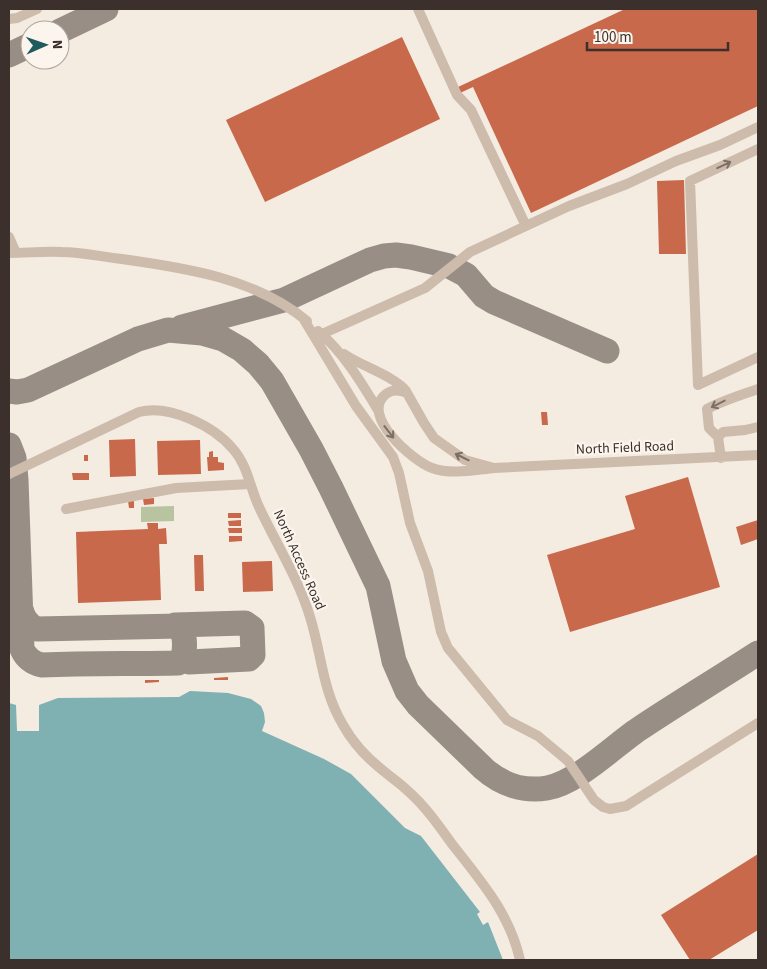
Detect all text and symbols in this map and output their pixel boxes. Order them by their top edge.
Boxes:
north arrow [20,20,70,70]
scale bar [587,20,728,52]
text: 100 m [594,27,632,48]
text: N [47,40,67,50]
one-way arrow [716,160,731,169]
one-way arrow [710,399,725,409]
one-way arrow [384,425,394,439]
street label: North Field Road [576,436,674,460]
one-way arrow [454,452,469,462]
street label: North Access Road [268,507,330,613]

